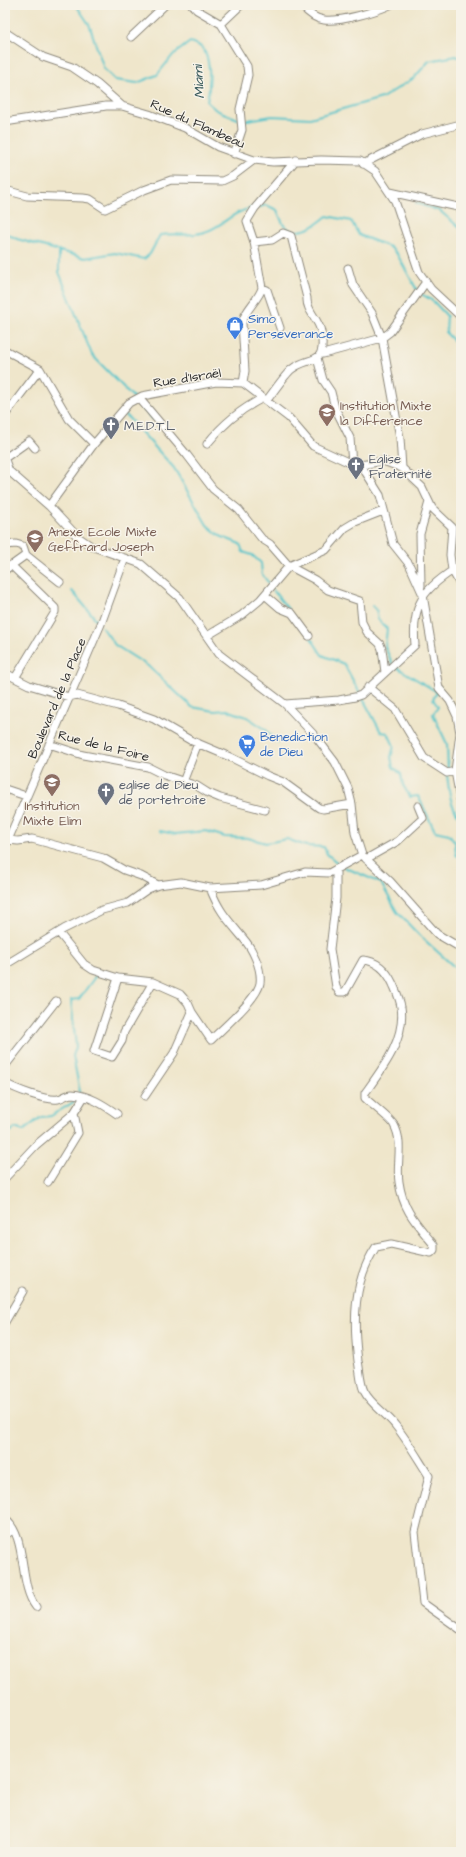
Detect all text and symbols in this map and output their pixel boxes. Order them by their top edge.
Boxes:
water label: Miami [188,62,210,100]
street label: Rue du Flambeau [147,95,248,153]
place label: Simo Perseverance [248,310,333,343]
shop icon: Simo Perseverance [225,315,245,340]
street label: Rue d'Israël [152,364,222,392]
place label: Institution Mixte la Difference [340,397,431,430]
school or university icon: Institution Mixte la Difference [317,402,337,427]
church icon: M.E.D.T.L [101,415,121,440]
place label: M.E.D.T.L [124,417,175,435]
place label: Eglise Fraternité [369,450,432,483]
church icon: Eglise Fraternité [346,455,366,480]
place label: Anexe Ecole Mixte Geffrard Joseph [48,523,157,556]
school or university icon: Anexe Ecole Mixte Geffrard Joseph [25,528,45,553]
street label: Boulevard de la Place [23,635,91,762]
street label: Rue de la Foire [56,726,151,766]
place label: Benediction de Dieu [260,728,328,761]
supermarket icon: Benediction de Dieu [237,733,257,758]
school or university icon: Institution Mixte Elim [42,772,62,797]
place label: eglise de Dieu de portetroite [119,776,206,809]
church icon: eglise de Dieu de portetroite [96,781,116,806]
place label: Institution Mixte Elim [23,797,82,830]

